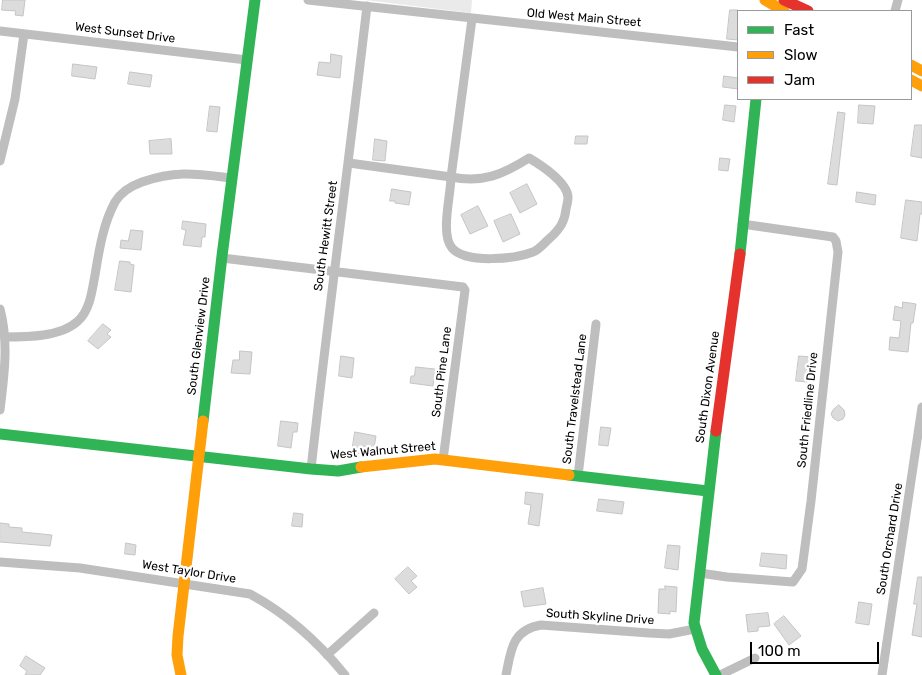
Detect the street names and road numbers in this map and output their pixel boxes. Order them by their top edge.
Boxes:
street label: Old West Main Street [526,6,642,30]
street label: West Sunset Drive [74,20,176,46]
street label: South Hewitt Street [311,180,341,292]
street label: South Glenview Drive [185,276,213,396]
street label: South Pine Lane [429,326,455,418]
street label: South Dixon Avenue [693,330,723,444]
street label: South Travelstead Lane [560,333,590,465]
street label: South Friedline Drive [795,351,821,469]
street label: West Walnut Street [330,439,436,463]
street label: South Orchard Drive [874,482,906,596]
street label: West Taylor Drive [141,557,237,587]
street label: South Skyline Drive [545,606,655,628]

